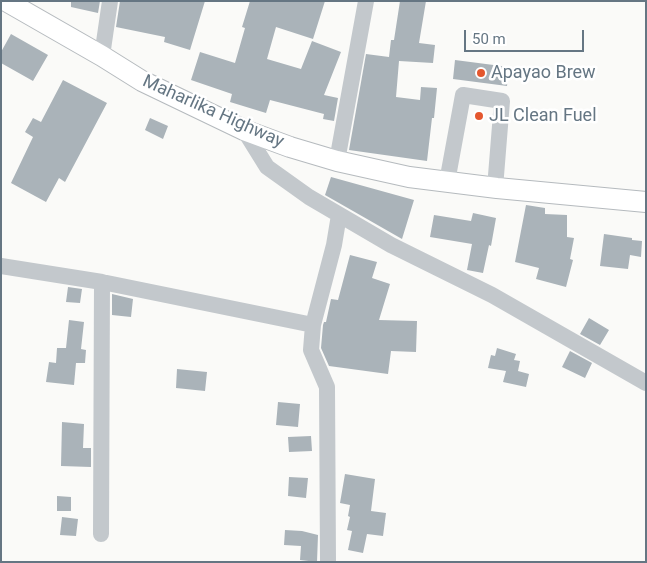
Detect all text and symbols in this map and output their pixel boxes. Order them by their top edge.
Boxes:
scale bar [467,20,587,52]
text: 50 m [472,30,506,48]
place label: Apayao Brew [491,62,596,84]
marker: Apayao Brew [475,67,487,79]
street label: Maharlika Highway [139,71,287,153]
place label: JL Clean Fuel [489,105,597,127]
marker: JL Clean Fuel [473,110,485,122]

